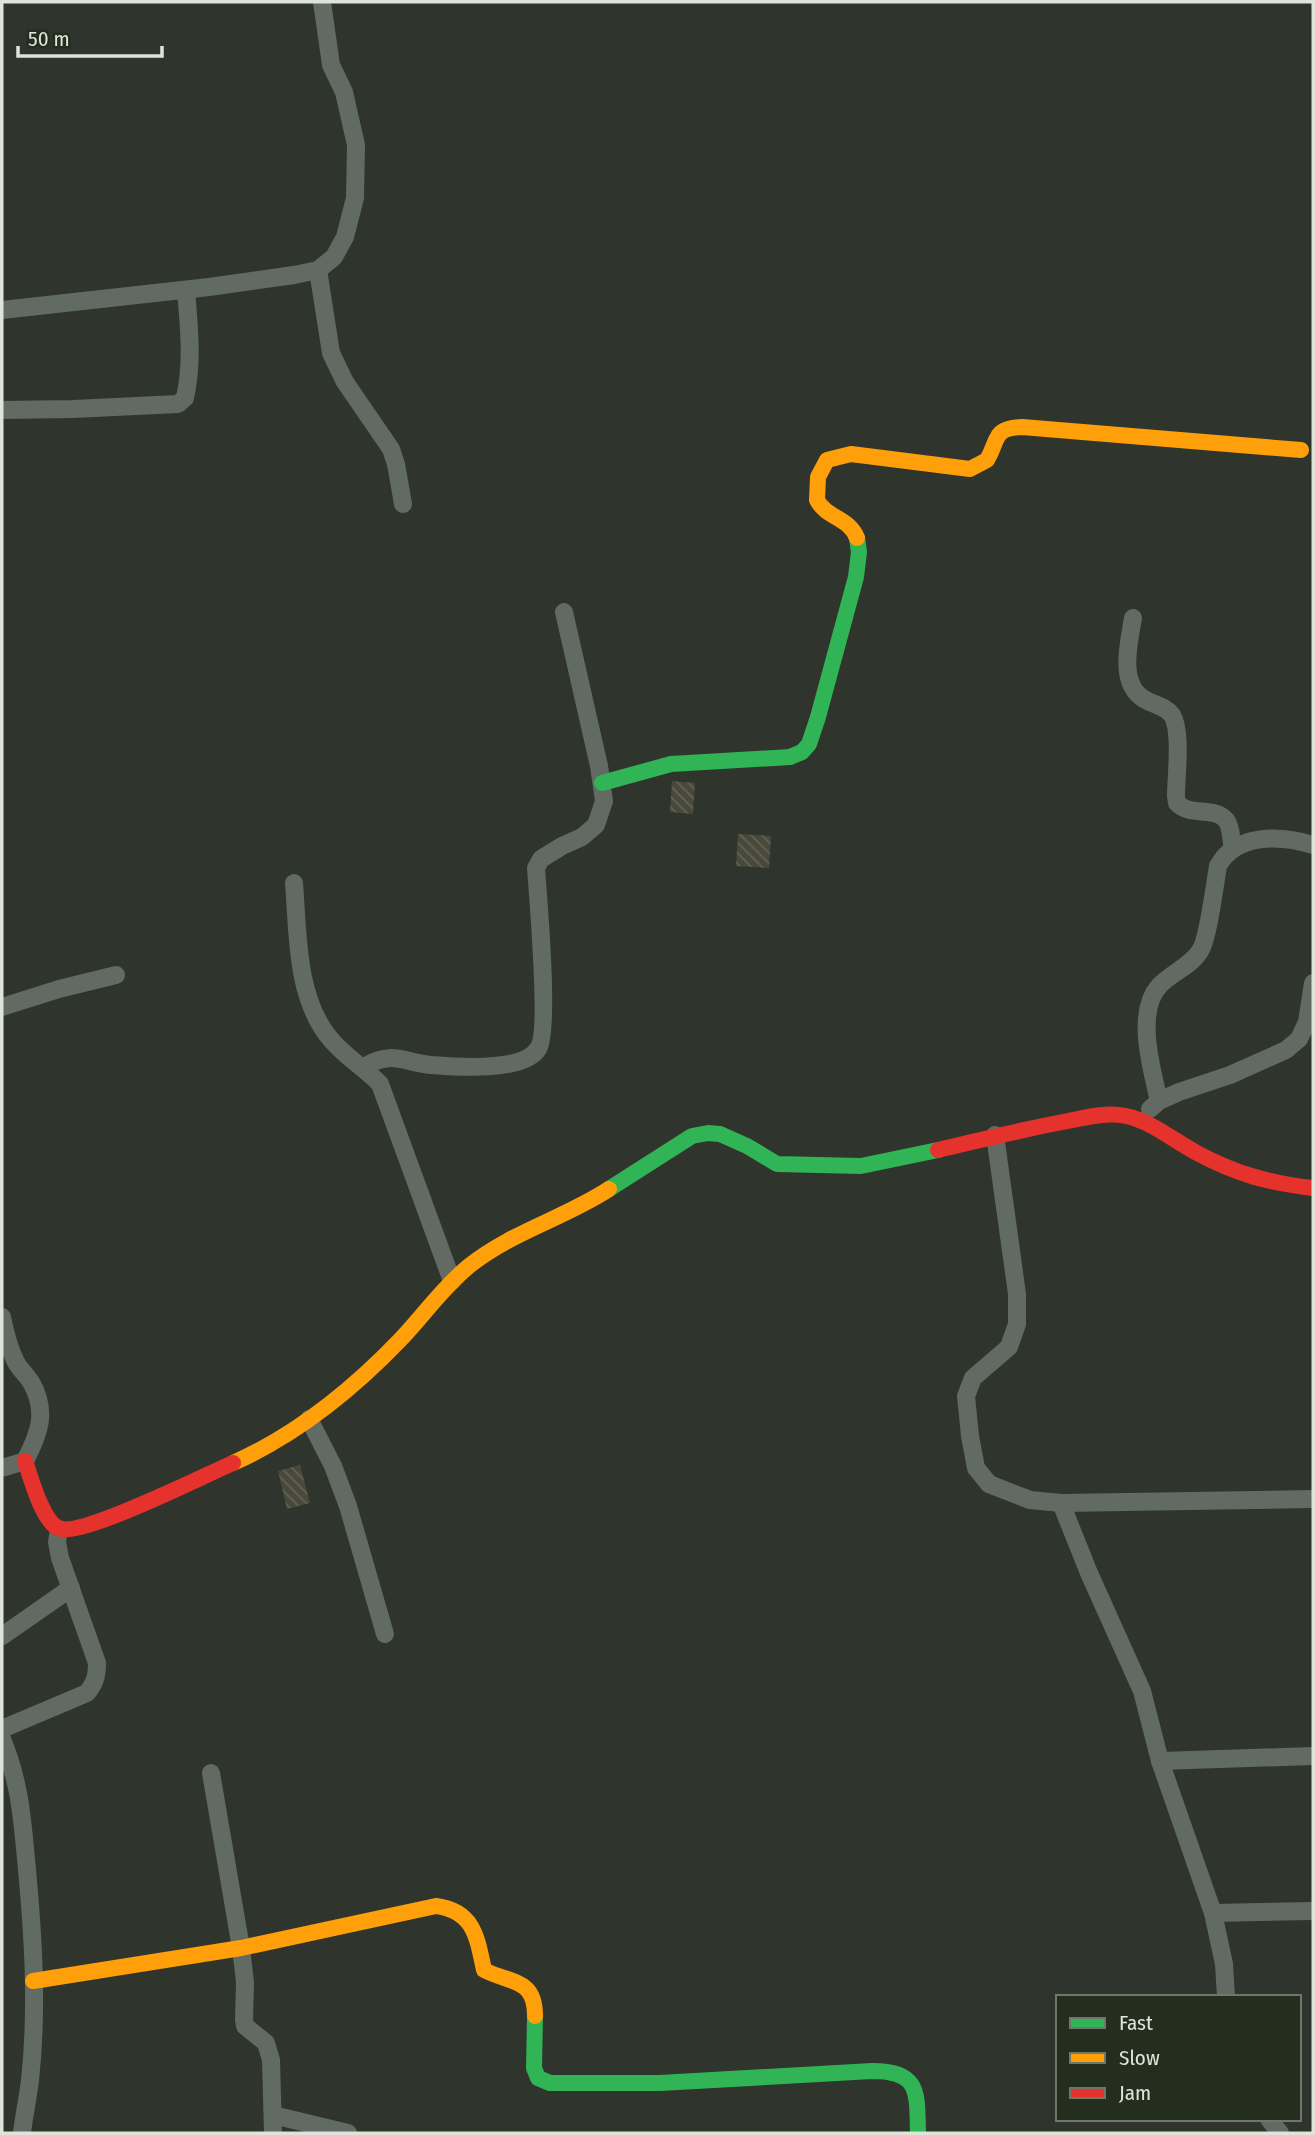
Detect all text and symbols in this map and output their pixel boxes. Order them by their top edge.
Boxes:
scale bar [18,14,161,58]
text: 50 m [28,26,70,52]
legend [1056,1995,1301,2121]
text: Fast [1119,2010,1153,2036]
text: Slow [1119,2045,1160,2071]
text: Jam [1119,2080,1151,2106]

